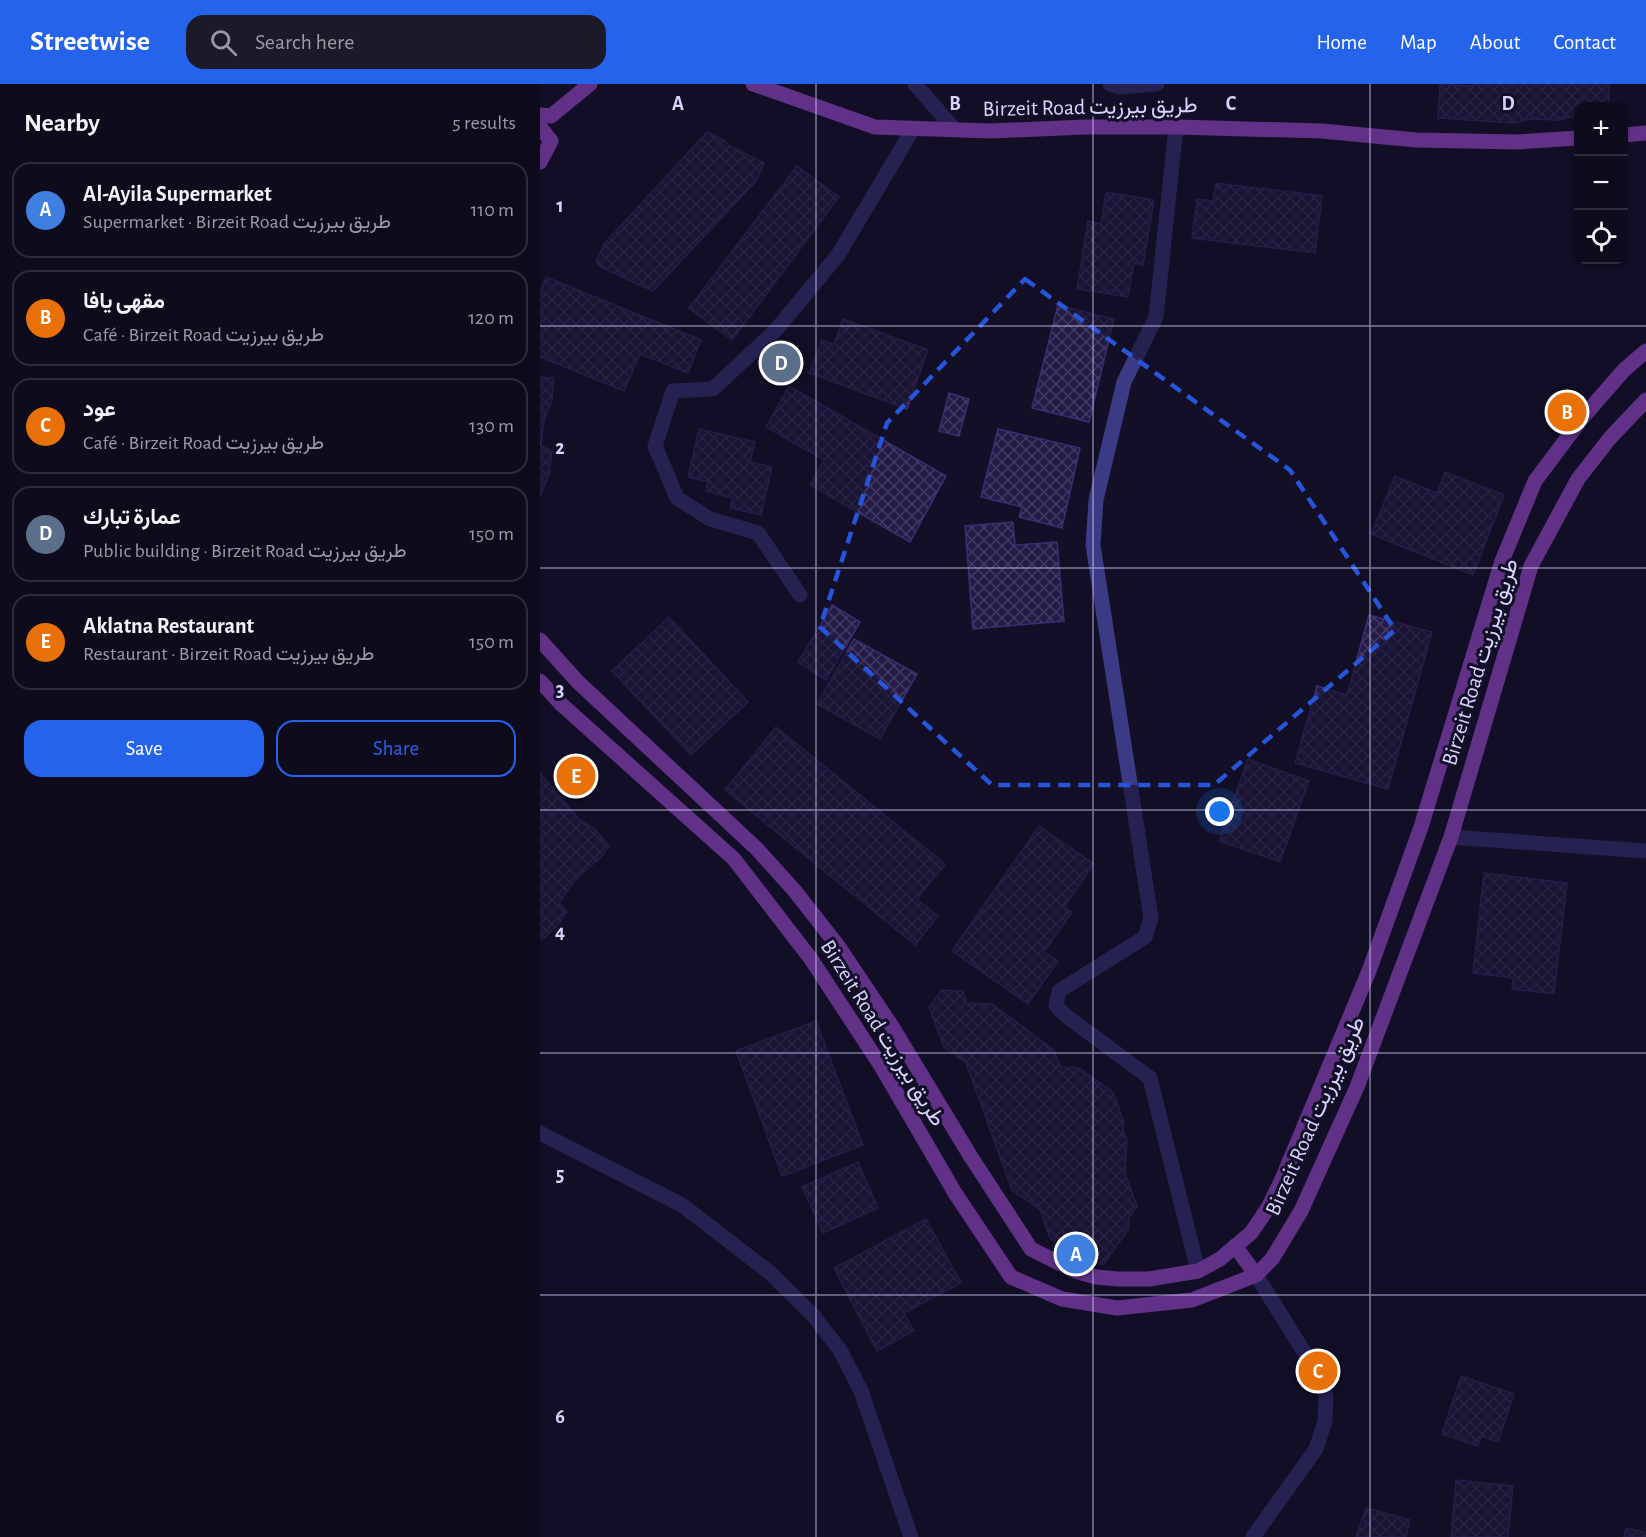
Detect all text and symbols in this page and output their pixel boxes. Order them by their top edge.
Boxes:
search box [186,15,606,69]
icon: search [207,26,240,59]
text: Streetwise [30,28,150,56]
text: Search here [255,31,354,53]
text: Home [1316,32,1367,53]
text: Map [1400,32,1437,53]
text: About [1470,32,1520,53]
text: Contact [1553,32,1616,53]
text: A [672,94,684,114]
text: B [949,94,961,114]
street label: Birzeit Road طريق بيرزيت [982,94,1198,122]
text: C [1226,94,1237,114]
text: D [1501,94,1515,114]
map controls [1574,102,1628,264]
button: + [1574,102,1628,156]
text: Nearby [24,110,100,136]
text: 5 results [452,113,516,133]
button: − [1574,156,1628,210]
text: Al-Ayila Supermarket [83,183,272,205]
text: 1 [556,196,564,216]
text: A [40,200,52,220]
text: 110 m [470,200,514,220]
button: locate [1574,210,1628,264]
text: Supermarket · Birzeit Road طريق بيرزيت [83,212,391,232]
text: مقهى يافا [83,290,165,312]
text: B [40,308,51,328]
text: 120 m [468,308,514,328]
text: Café · Birzeit Road طريق بيرزيت [83,325,324,345]
pin: D [762,340,800,386]
pin: B [1548,390,1586,434]
text: عود [83,398,116,420]
text: C [40,416,51,436]
text: 130 m [469,416,514,436]
text: Café · Birzeit Road طريق بيرزيت [83,433,324,453]
text: 2 [555,438,565,458]
text: عمارة تبارك [83,506,181,528]
text: D [39,524,52,544]
text: 150 m [469,524,514,544]
text: Public building · Birzeit Road طريق بيرزيت [83,541,407,561]
street label: Birzeit Road طريق بيرزيت [1438,556,1524,769]
text: Aklatna Restaurant [83,615,254,637]
text: E [40,632,51,652]
text: 150 m [469,632,514,652]
text: Restaurant · Birzeit Road طريق بيرزيت [83,644,374,664]
text: 3 [556,680,564,700]
button: Save [24,720,264,777]
button: Share [276,720,516,777]
pin: E [556,754,596,798]
your location [1205,797,1234,826]
text: 4 [555,922,565,942]
street label: Birzeit Road طريق بيرزيت [815,936,949,1131]
street label: Birzeit Road طريق بيرزيت [1261,1013,1371,1220]
text: 5 [556,1165,564,1185]
pin: A [1056,1232,1096,1276]
pin: C [1298,1348,1338,1394]
text: 6 [555,1407,565,1427]

